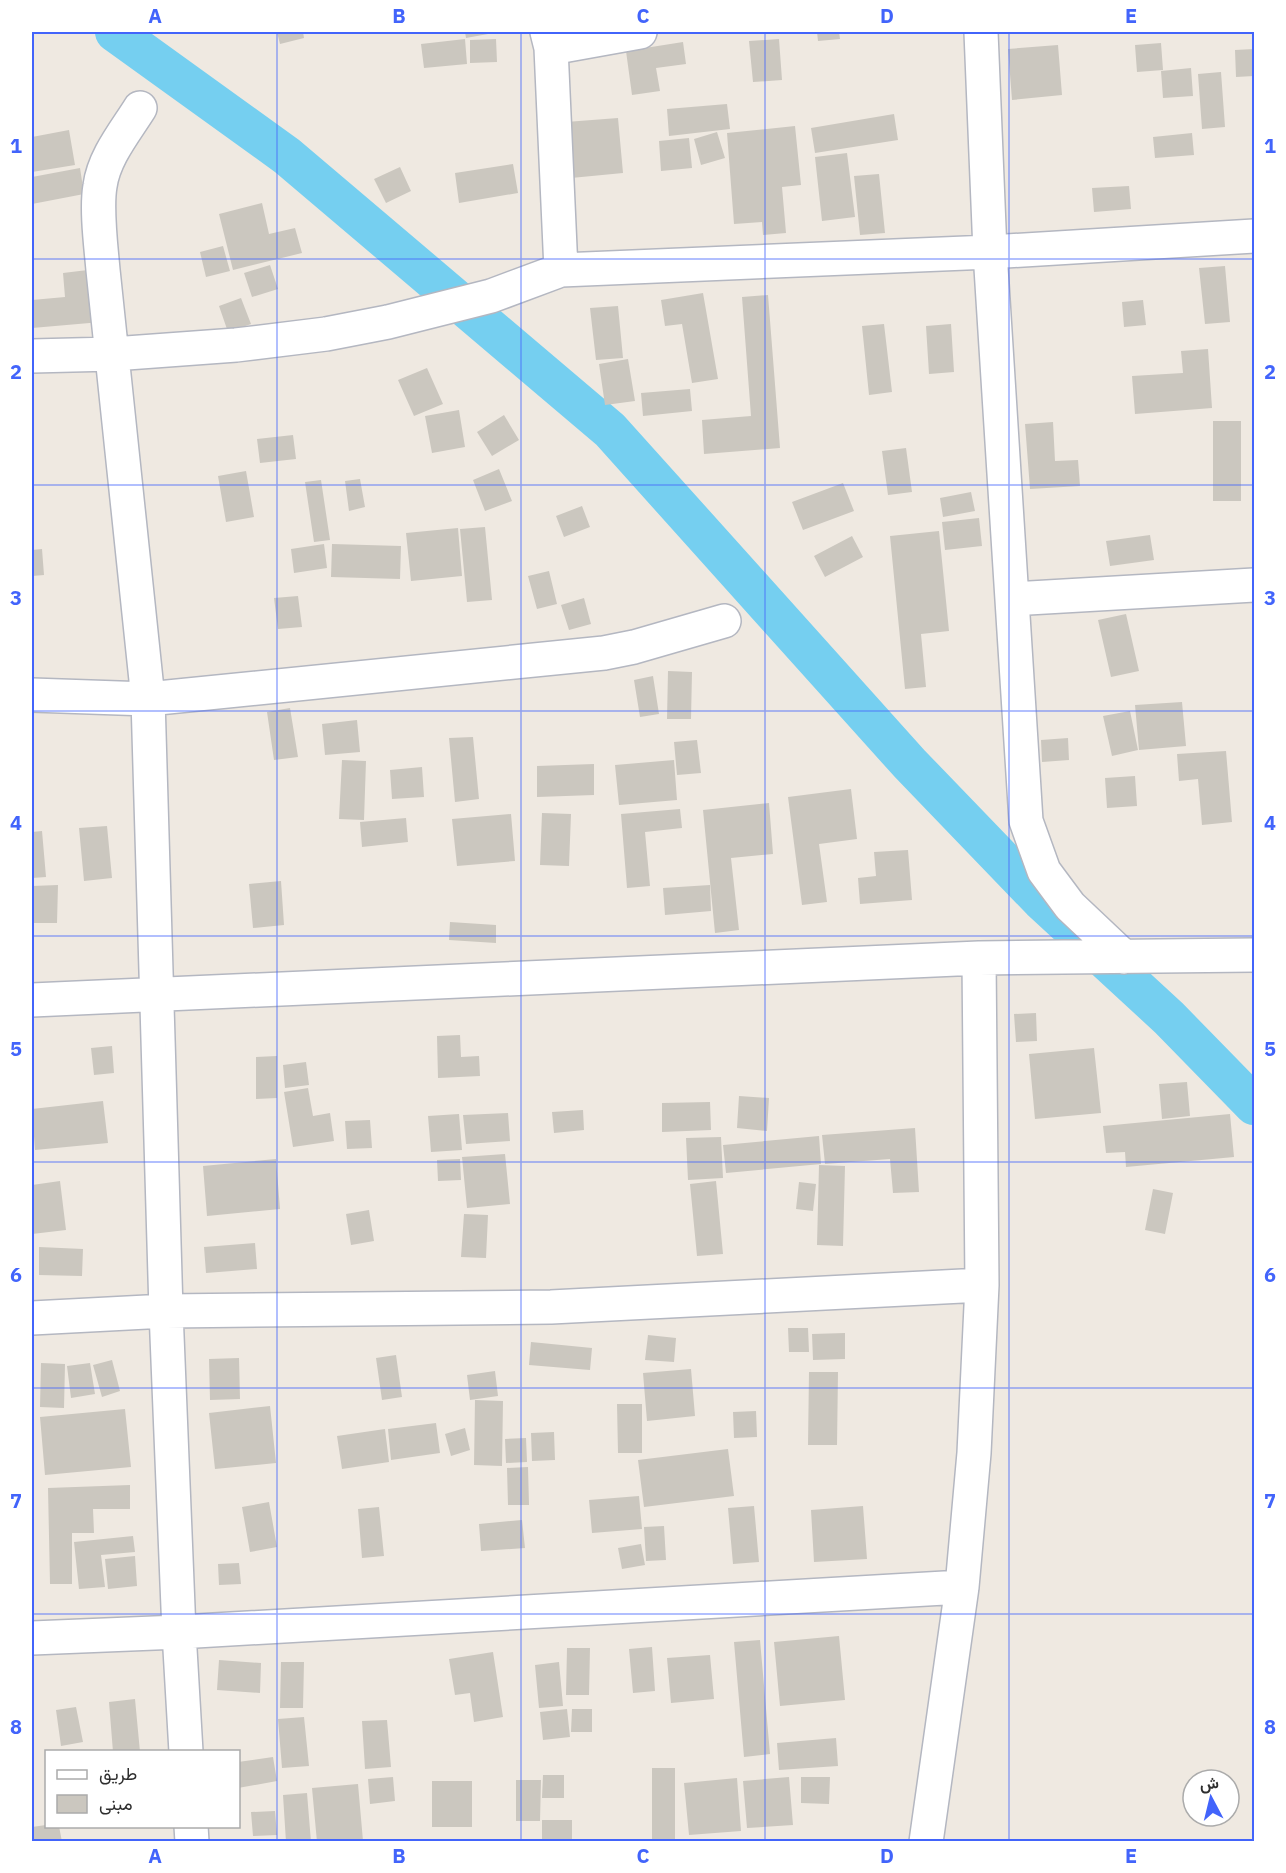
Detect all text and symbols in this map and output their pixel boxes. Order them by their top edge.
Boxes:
text: A [148,2,162,29]
text: B [392,2,406,29]
text: C [636,2,650,29]
text: D [880,2,894,29]
text: E [1125,2,1137,29]
text: 1 [10,132,22,159]
text: 1 [1264,132,1276,159]
text: 2 [10,358,22,385]
text: 2 [1264,358,1276,385]
text: 3 [10,584,22,611]
text: 3 [1264,584,1276,611]
text: 4 [10,809,22,836]
text: 4 [1264,809,1276,836]
text: 5 [10,1035,22,1062]
text: 5 [1264,1035,1276,1062]
text: 6 [10,1261,22,1288]
text: 6 [1264,1261,1276,1288]
text: 7 [10,1487,22,1514]
text: 7 [1264,1487,1276,1514]
text: 8 [10,1713,22,1740]
text: 8 [1264,1713,1276,1740]
legend [45,1750,240,1828]
text: طريق [99,1762,137,1785]
north arrow [1181,1768,1241,1828]
text: ش [1198,1772,1220,1794]
text: مبنى [99,1792,133,1815]
text: A [148,1842,162,1869]
text: B [392,1842,406,1869]
text: C [636,1842,650,1869]
text: D [880,1842,894,1869]
text: E [1125,1842,1137,1869]

